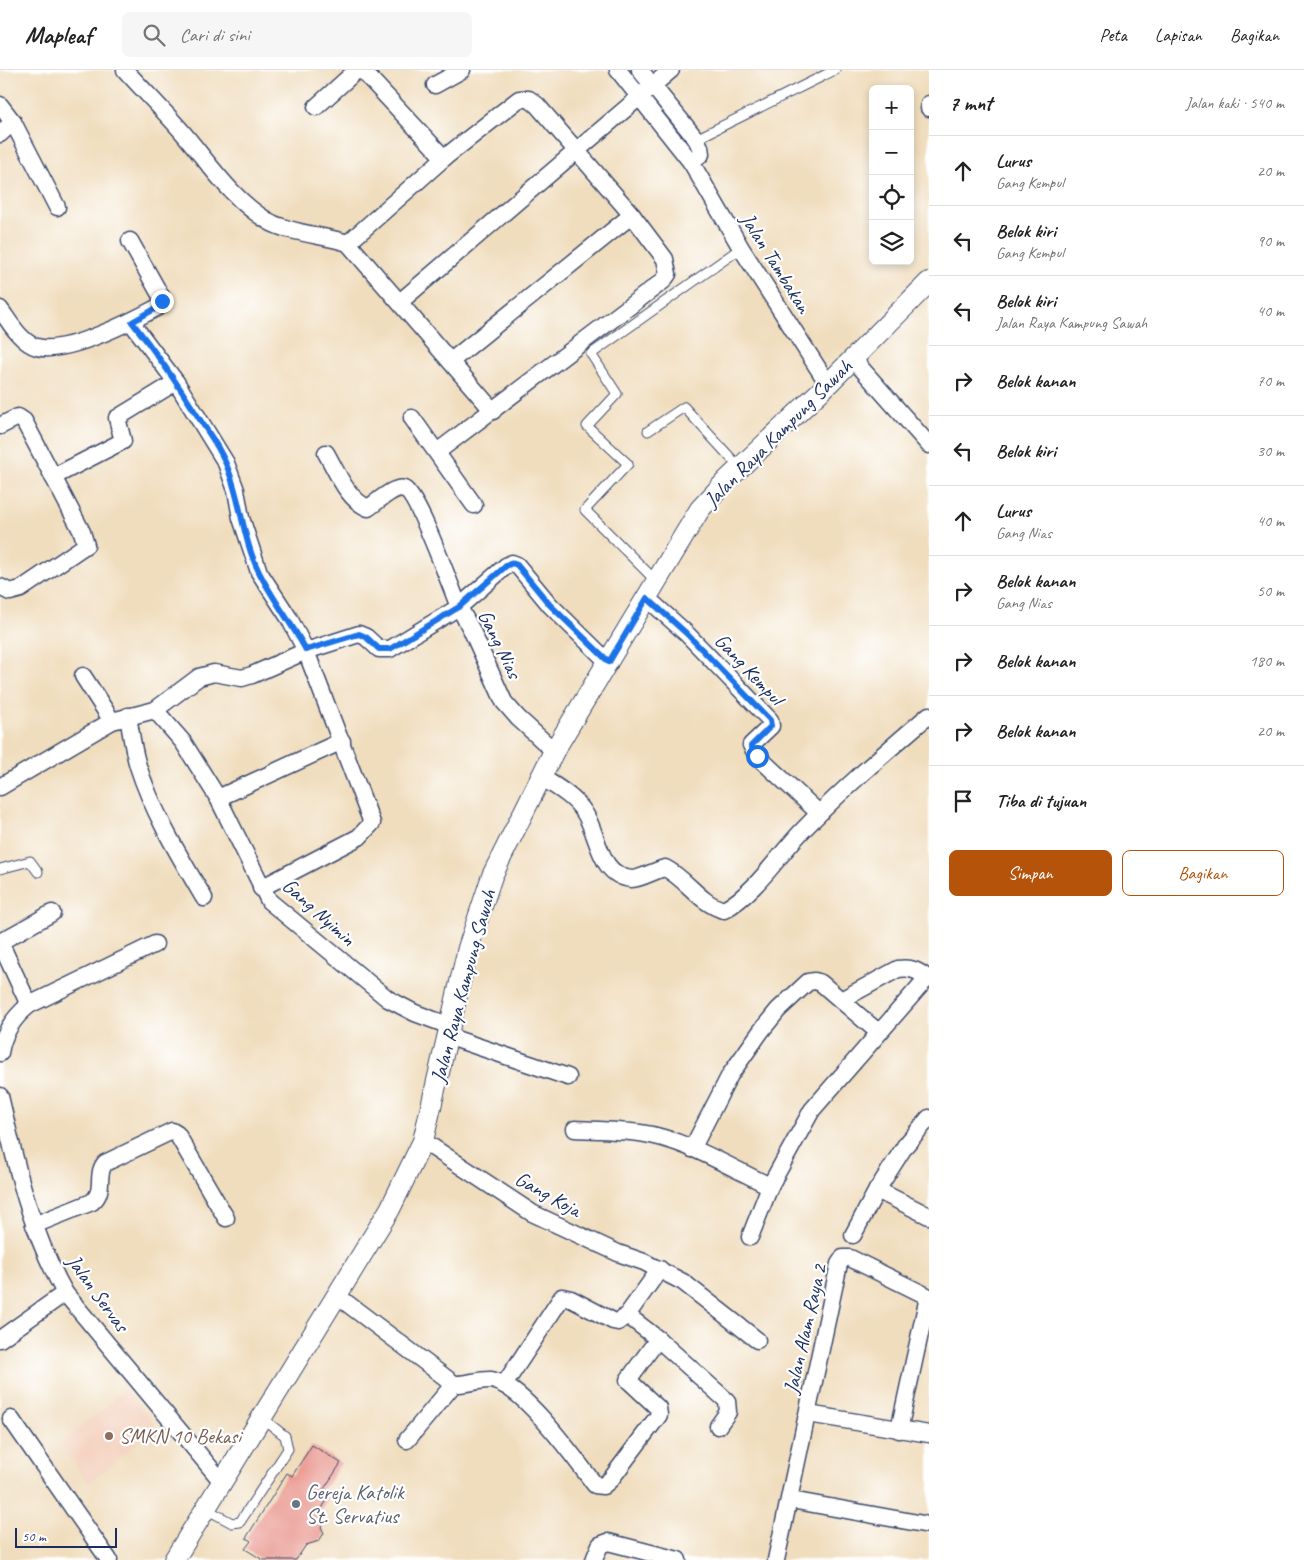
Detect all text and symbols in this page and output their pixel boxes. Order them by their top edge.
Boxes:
search box [122,12,472,57]
text: Mapleaf [25,20,92,50]
icon: search [140,21,168,49]
text: Cari di sini [180,23,250,47]
text: Peta [1100,24,1127,46]
text: Lapisan [1155,24,1202,46]
text: Bagikan [1230,24,1279,46]
map controls [869,85,914,265]
button: + [869,85,914,130]
text: 7 mnt [949,90,992,116]
text: Jalan kaki · 540 m [1186,93,1284,113]
button: − [869,130,914,175]
text: Lurus [996,149,1031,173]
icon: ahead [949,157,977,185]
text: 20 m [1257,161,1284,181]
text: Gang Kempul [996,173,1064,193]
button: locate [869,175,914,220]
street label: Jalan Tambakan [734,207,818,319]
text: Belok kiri [996,219,1056,243]
button: layers [869,220,914,265]
icon: left [949,227,977,255]
text: 90 m [1257,231,1284,251]
text: Gang Kempul [996,243,1064,263]
text: Belok kiri [996,289,1056,313]
route end [151,290,174,313]
icon: left [949,297,977,325]
text: 40 m [1257,301,1284,321]
text: Jalan Raya Kampung Sawah [996,313,1147,333]
street label: Jalan Raya Kampung Sawah [698,353,858,513]
icon: right [949,367,977,395]
text: Belok kanan [996,369,1075,393]
text: 70 m [1257,371,1284,391]
icon: left [949,437,977,465]
text: Belok kiri [996,439,1056,463]
text: 30 m [1257,441,1284,461]
text: Lurus [996,499,1031,523]
icon: ahead [949,507,977,535]
text: 40 m [1257,511,1284,531]
text: Gang Nias [996,523,1052,543]
text: Belok kanan [996,569,1075,593]
icon: right [949,577,977,605]
text: 50 m [1257,581,1284,601]
text: Gang Nias [996,593,1052,613]
street label: Gang Nias [472,606,528,684]
street label: Gang Kempul [709,628,791,713]
icon: right [949,647,977,675]
text: Belok kanan [996,649,1075,673]
text: 180 m [1250,651,1284,671]
icon: right [949,717,977,745]
text: Belok kanan [996,719,1075,743]
text: 20 m [1257,721,1284,741]
route start [746,745,769,768]
icon: arrive [949,787,977,815]
text: Tiba di tujuan [996,789,1086,813]
button: Simpan [949,850,1112,896]
button: Bagikan [1122,850,1284,896]
street label: Gang Nyimin [277,872,361,952]
street label: Jalan Raya Kampung Sawah [424,886,501,1086]
street label: Gang Koja [511,1165,588,1224]
street label: Jalan Servas [61,1248,136,1338]
street label: Jalan Alam Raya 2 [777,1260,833,1397]
place label: SMKN 10 Bekasi [119,1423,244,1449]
marker: SMKN 10 Bekasi [103,1430,115,1442]
place label: Gereja Katolik St. Servatius [306,1479,405,1529]
marker: Gereja Katolik St. Servatius [290,1498,302,1510]
scale bar [15,1525,118,1548]
text: 50 m [22,1528,46,1545]

